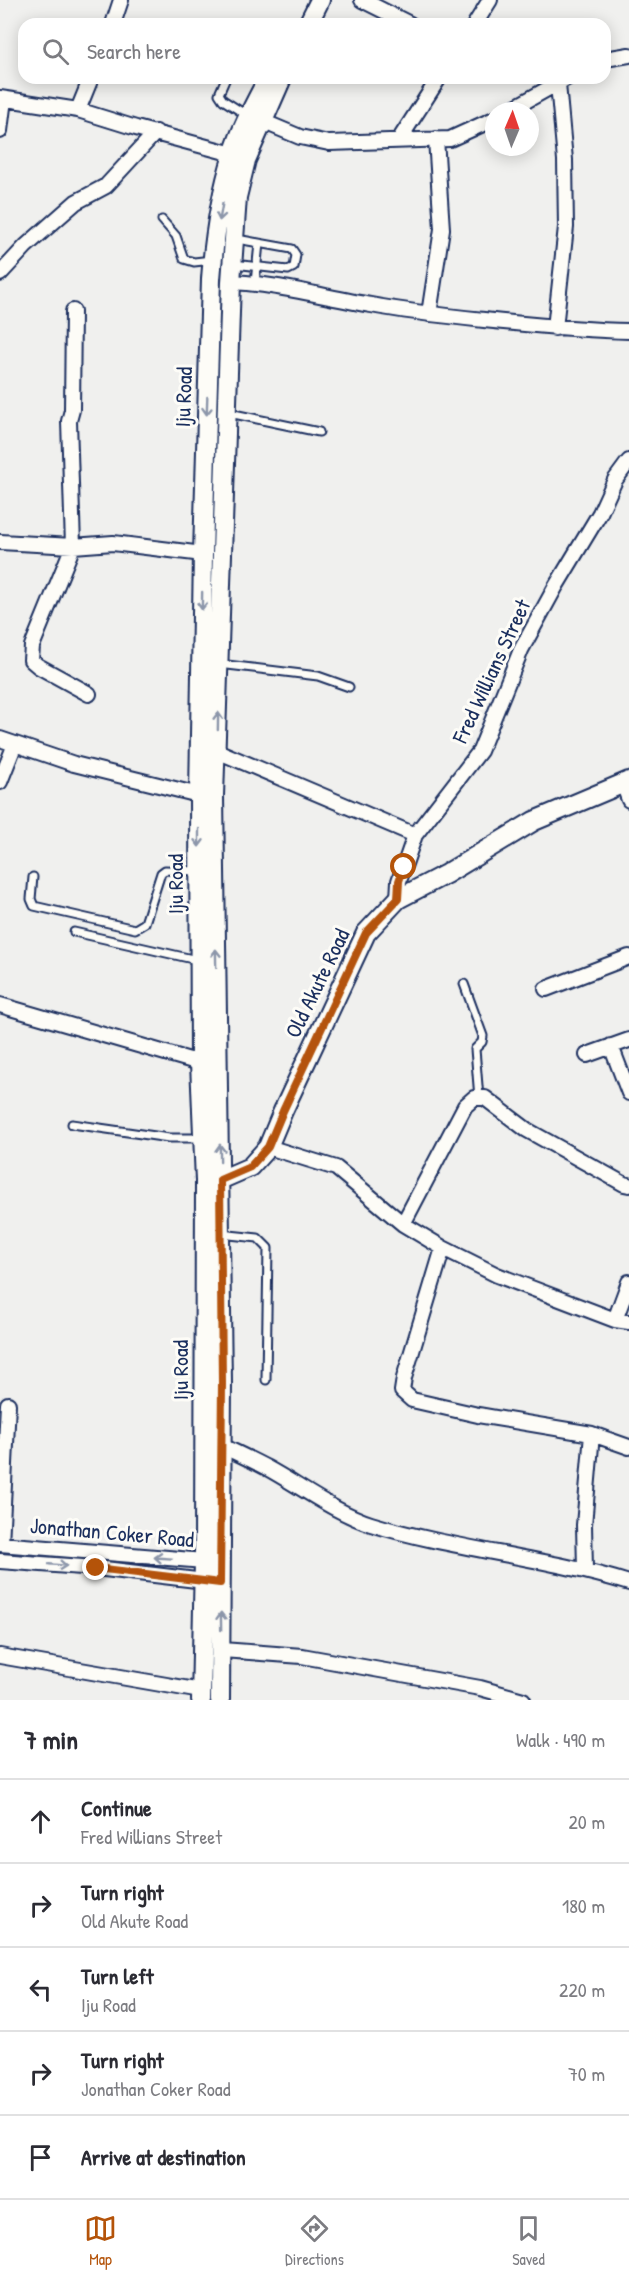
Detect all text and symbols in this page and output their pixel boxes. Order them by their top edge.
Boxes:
search box [18,18,611,84]
icon: search [39,35,72,68]
text: Search here [87,36,181,66]
north arrow [485,102,539,156]
one-way arrow [215,201,226,221]
street label: Iju Road [167,366,199,428]
one-way arrow [201,395,213,415]
one-way arrow [196,590,208,610]
street label: Fred Willians Street [444,594,538,749]
one-way arrow [212,711,223,731]
one-way arrow [193,827,205,847]
street label: Iju Road [160,853,190,914]
route start [390,853,416,879]
street label: Old Akute Road [278,923,356,1043]
one-way arrow [210,948,222,968]
one-way arrow [214,1143,226,1163]
street label: Iju Road [165,1339,195,1400]
street label: Jonathan Coker Road [29,1510,196,1554]
one-way arrow [154,1552,174,1563]
route end [82,1554,108,1580]
one-way arrow [48,1560,68,1571]
one-way arrow [215,1611,227,1631]
text: 7 min [24,1722,78,1757]
text: Walk · 490 m [516,1726,605,1753]
text: Continue [81,1793,152,1823]
icon: ahead [24,1805,57,1838]
text: 20 m [568,1808,605,1835]
text: Fred Willians Street [81,1823,222,1850]
text: Turn right [81,1877,164,1907]
icon: right [24,1889,57,1922]
text: 180 m [562,1892,605,1919]
text: Old Akute Road [81,1907,188,1934]
text: Turn left [81,1961,154,1991]
icon: left [24,1973,57,2006]
text: 220 m [559,1976,605,2003]
text: Iju Road [81,1991,136,2018]
text: Turn right [81,2045,164,2075]
icon: right [24,2057,57,2090]
text: 70 m [568,2060,605,2087]
text: Jonathan Coker Road [81,2075,230,2102]
icon: arrive [24,2141,57,2174]
text: Arrive at destination [81,2142,246,2172]
tab: Map [84,2212,117,2270]
tab: Directions [285,2212,344,2270]
tab: Saved [512,2212,545,2270]

